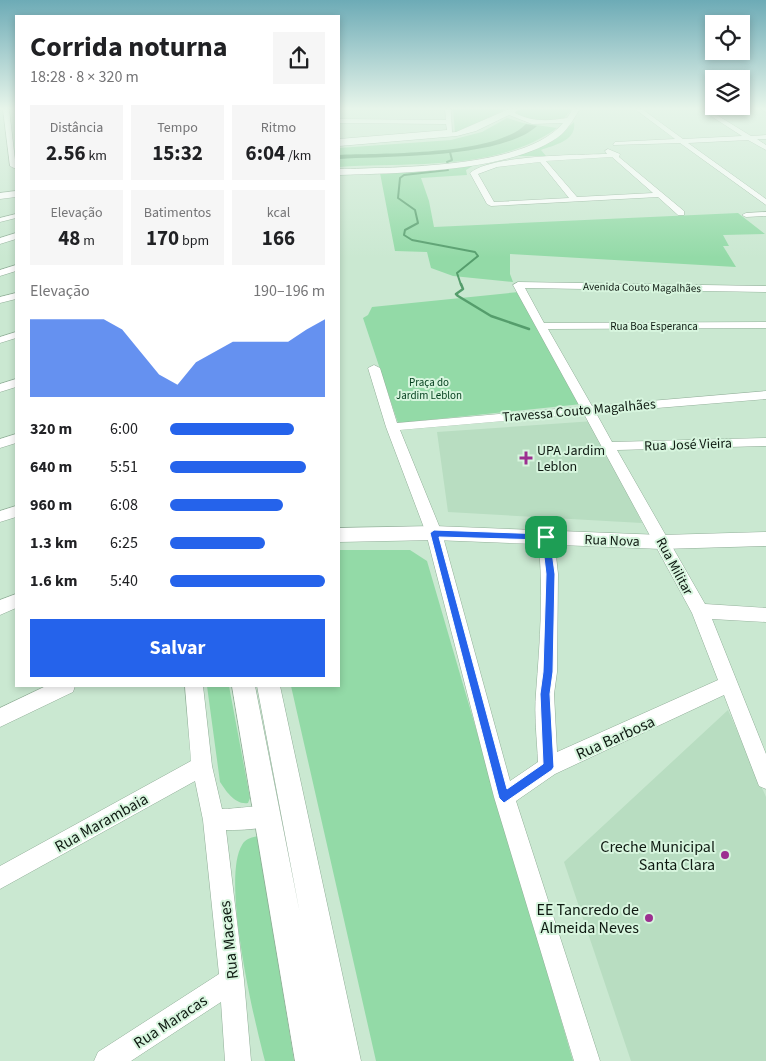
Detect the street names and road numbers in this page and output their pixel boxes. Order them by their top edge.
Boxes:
street label: Avenida Couto Magalhães [583,279,701,296]
street label: Rua Boa Esperanca [610,319,698,334]
street label: Travessa Couto Magalhães [502,394,657,428]
street label: Rua José Vieira [644,433,732,457]
street label: Rua Nova [584,530,640,552]
street label: Rua Militar [651,534,698,599]
street label: Rua Barbosa [572,711,658,765]
street label: Rua Marambaia [51,788,152,858]
street label: Rua Macaes [214,899,244,980]
street label: Rua Maracas [129,990,212,1054]

